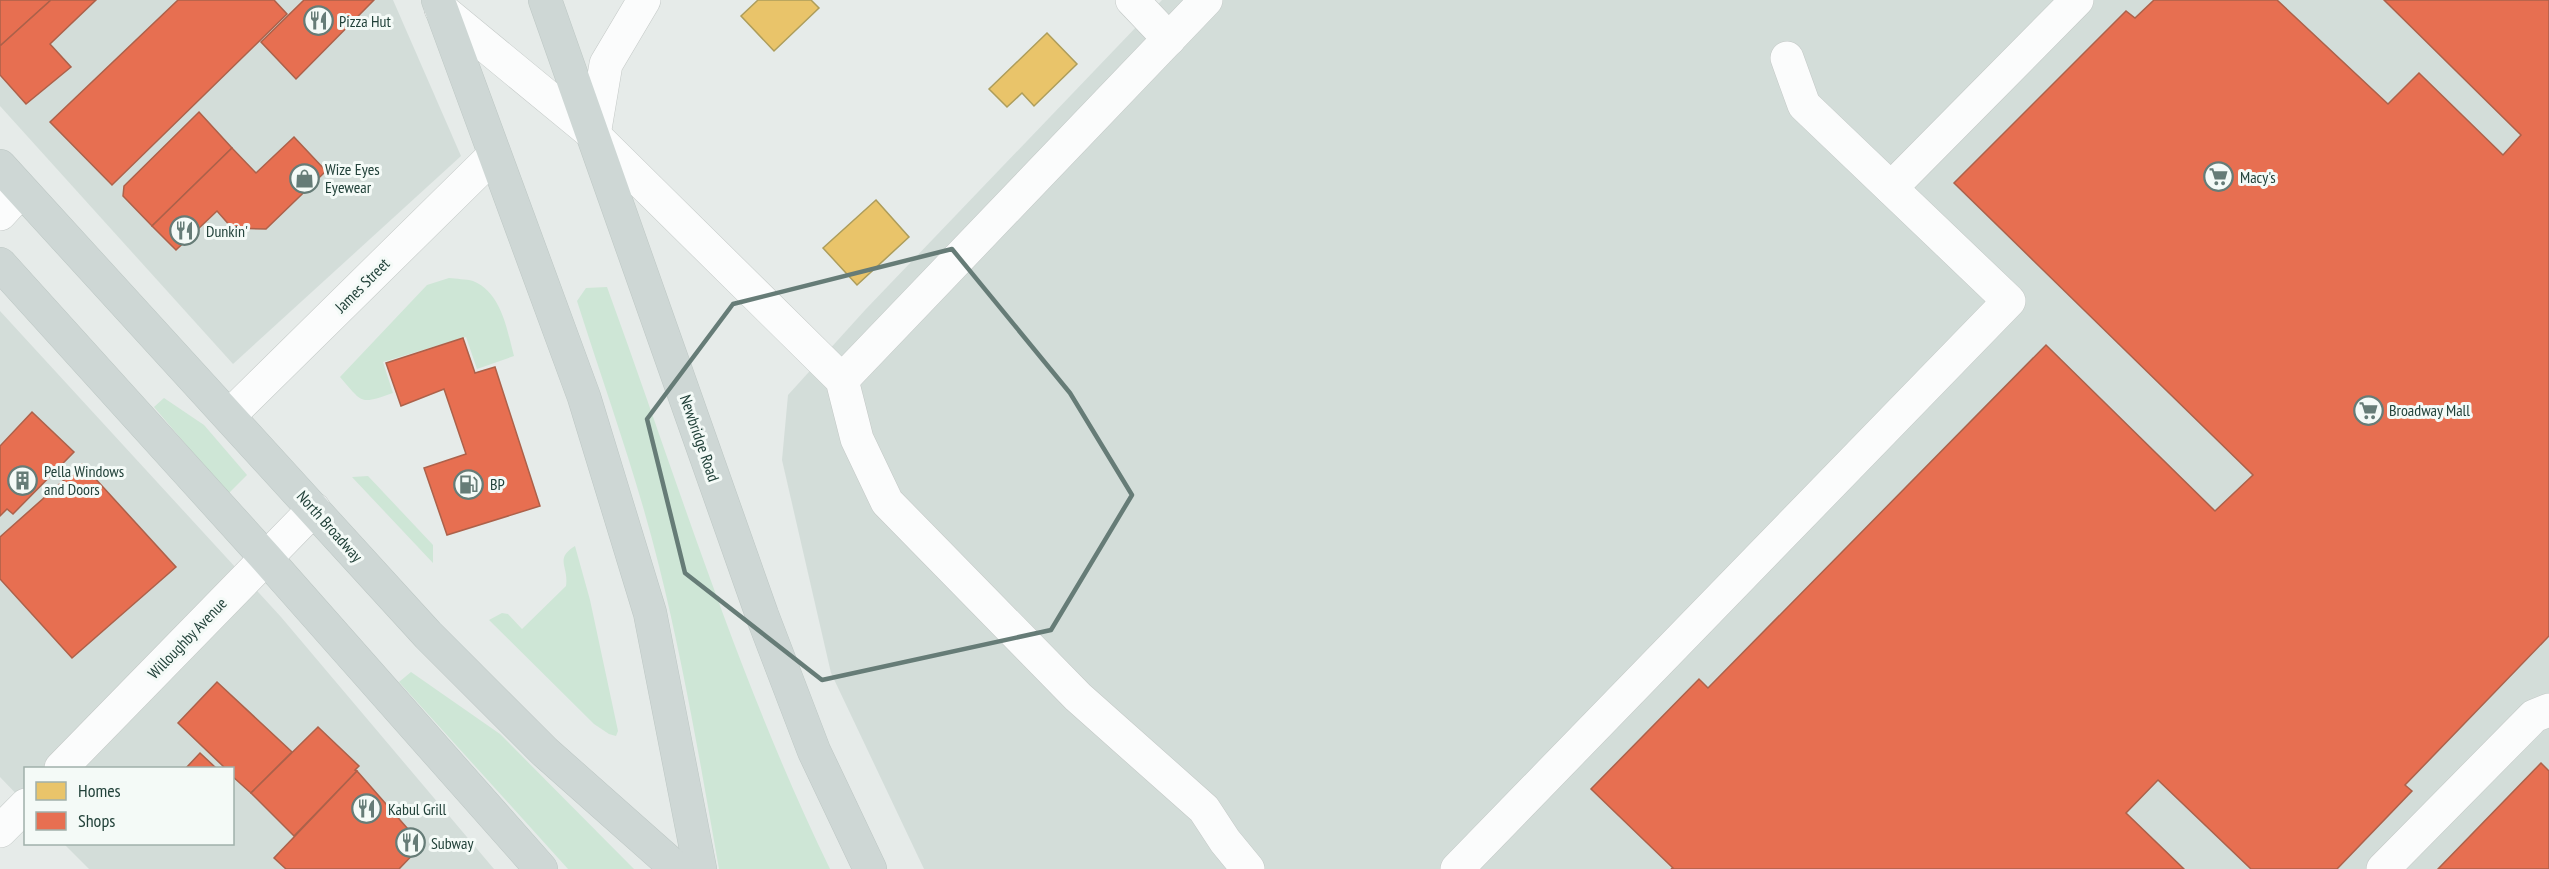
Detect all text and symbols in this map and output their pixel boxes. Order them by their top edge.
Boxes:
restaurant icon: Pizza Hut [302,5,334,37]
place label: Pizza Hut [339,11,392,31]
place label: Wize Eyes Eyewear [325,159,380,197]
supermarket icon: Macy's [2203,161,2235,193]
shop icon: Wize Eyes Eyewear [288,162,320,194]
place label: Macy's [2240,167,2276,187]
restaurant icon: Dunkin' [169,215,201,247]
place label: Dunkin' [206,221,248,241]
street label: James Street [330,253,394,317]
street label: Newbridge Road [676,392,724,484]
supermarket icon: Broadway Mall [2352,394,2384,426]
place label: Broadway Mall [2389,400,2470,420]
place label: Pella Windows and Doors [44,461,124,499]
building icon: Pella Windows and Doors [7,464,39,496]
fuel station icon: BP [453,468,485,500]
place label: BP [490,474,505,494]
street label: North Broadway [293,486,367,566]
street label: Willoughby Avenue [143,593,231,683]
legend [24,767,234,845]
text: Homes [78,779,121,802]
restaurant icon: Kabul Grill [351,793,383,825]
place label: Kabul Grill [388,799,446,819]
text: Shops [78,809,115,832]
restaurant icon: Subway [394,827,426,859]
place label: Subway [431,833,473,853]

